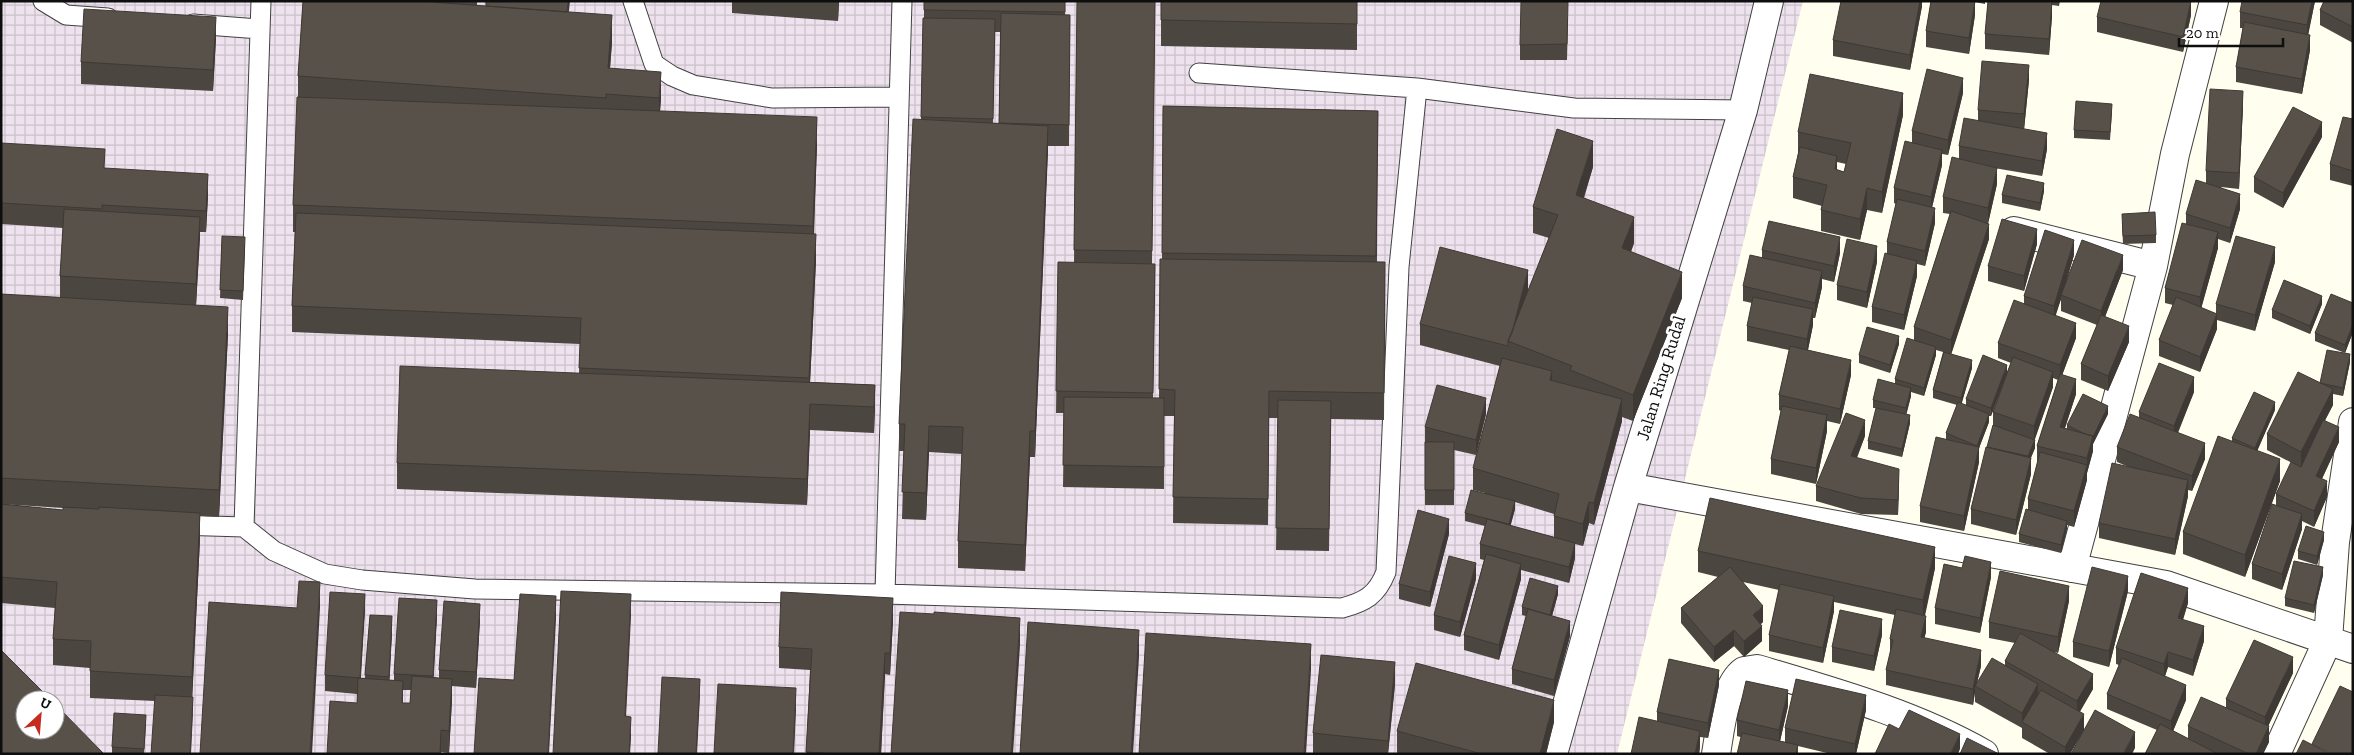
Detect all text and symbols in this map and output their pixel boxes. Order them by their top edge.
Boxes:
scale bar [2179,15,2283,47]
text: 20 m [2186,24,2219,42]
street label: Jalan Ring Rudal [1632,313,1690,443]
north arrow [15,690,65,740]
text: U [37,694,54,714]

